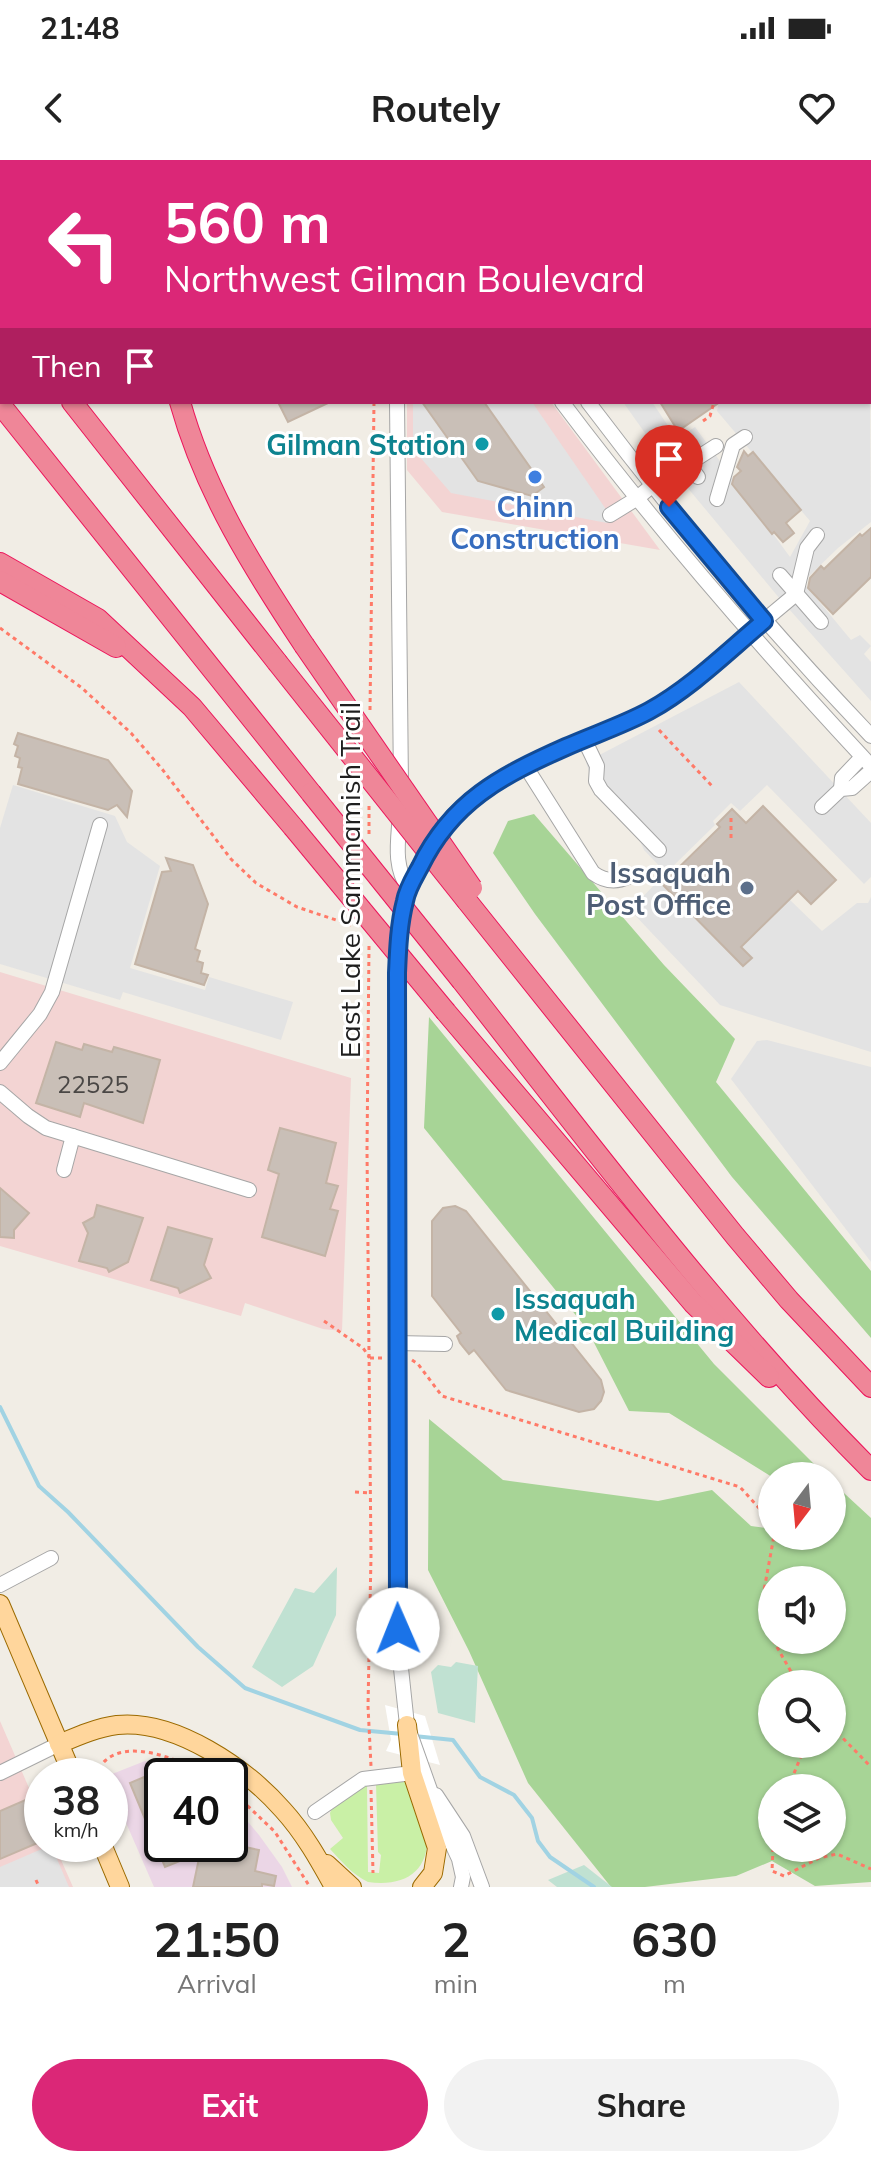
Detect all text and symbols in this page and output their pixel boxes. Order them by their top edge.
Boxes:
text: 21:48 [40,9,119,47]
icon: back [32,86,76,130]
text: Routely [371,86,500,131]
icon: heart [795,86,839,130]
text: 560 m [164,187,331,257]
icon: left [32,192,136,296]
text: Northwest Gilman Boulevard [164,256,645,301]
icon: arrive [118,344,162,388]
text: Then [32,347,102,385]
pin [635,425,703,507]
place label: Gilman Station [266,427,466,462]
marker: Gilman Station [473,435,491,453]
icon: arrive [647,437,691,481]
marker: Chinn Construction [526,468,544,486]
place label: Chinn Construction [450,489,620,556]
street label: East Lake Sammamish Trail [332,702,367,1058]
place label: Issaquah Post Office [586,855,731,922]
marker: Issaquah Post Office [738,879,756,897]
house number: 22525 [57,1069,129,1099]
place label: Issaquah Medical Building [514,1281,734,1348]
marker: Issaquah Medical Building [489,1305,507,1323]
north arrow [758,1462,846,1550]
map controls [758,1462,846,1862]
button: sound [758,1566,846,1654]
position arrow [356,1587,440,1671]
button: search [758,1670,846,1758]
speed limit sign: 40 [144,1758,248,1862]
button: layers [758,1774,846,1862]
text: 38 [52,1775,100,1825]
text: km/h [53,1817,99,1842]
text: 21:50 [153,1909,280,1969]
text: 2 [441,1909,470,1969]
text: 630 [631,1909,718,1969]
text: Arrival [177,1967,257,2000]
text: min [434,1967,478,2000]
text: m [663,1967,686,2000]
button: Exit [32,2059,428,2151]
button: Share [444,2059,839,2151]

